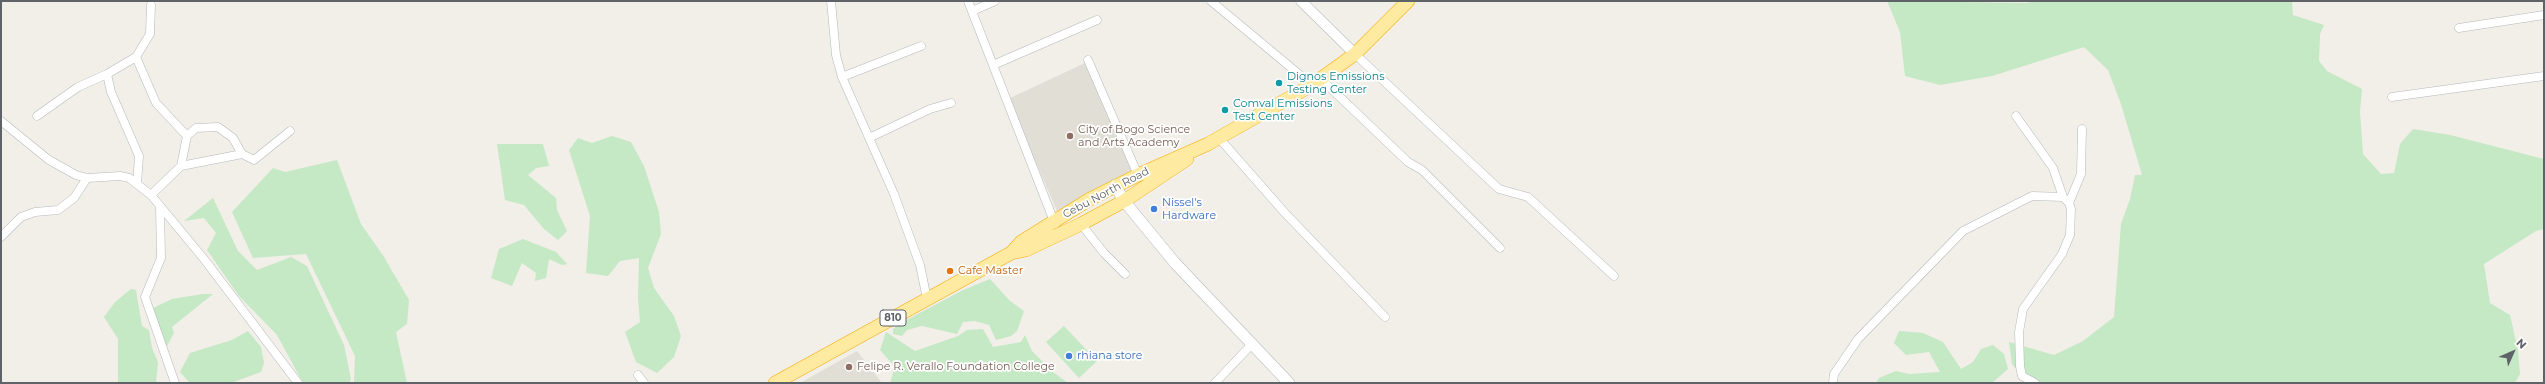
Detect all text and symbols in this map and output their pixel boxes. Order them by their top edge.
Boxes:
place label: Dignos Emissions Testing Center [1287,70,1385,96]
marker: Dignos Emissions Testing Center [1274,78,1284,88]
place label: Comval Emissions Test Center [1233,97,1332,123]
marker: Comval Emissions Test Center [1220,105,1230,115]
place label: City of Bogo Science and Arts Academy [1078,123,1190,149]
marker: City of Bogo Science and Arts Academy [1065,131,1075,141]
street label: Cebu North Road [1061,165,1151,221]
place label: Nissel's Hardware [1162,196,1216,222]
marker: Nissel's Hardware [1149,204,1159,214]
place label: Cafe Master [958,264,1023,278]
marker: Cafe Master [945,266,955,276]
road number: 810 [880,310,906,326]
north arrow [2493,332,2533,372]
text: N [2513,335,2530,352]
place label: rhiana store [1077,349,1142,363]
marker: rhiana store [1064,351,1074,361]
place label: Felipe R. Verallo Foundation College [857,360,1055,374]
marker: Felipe R. Verallo Foundation College [844,362,854,372]

